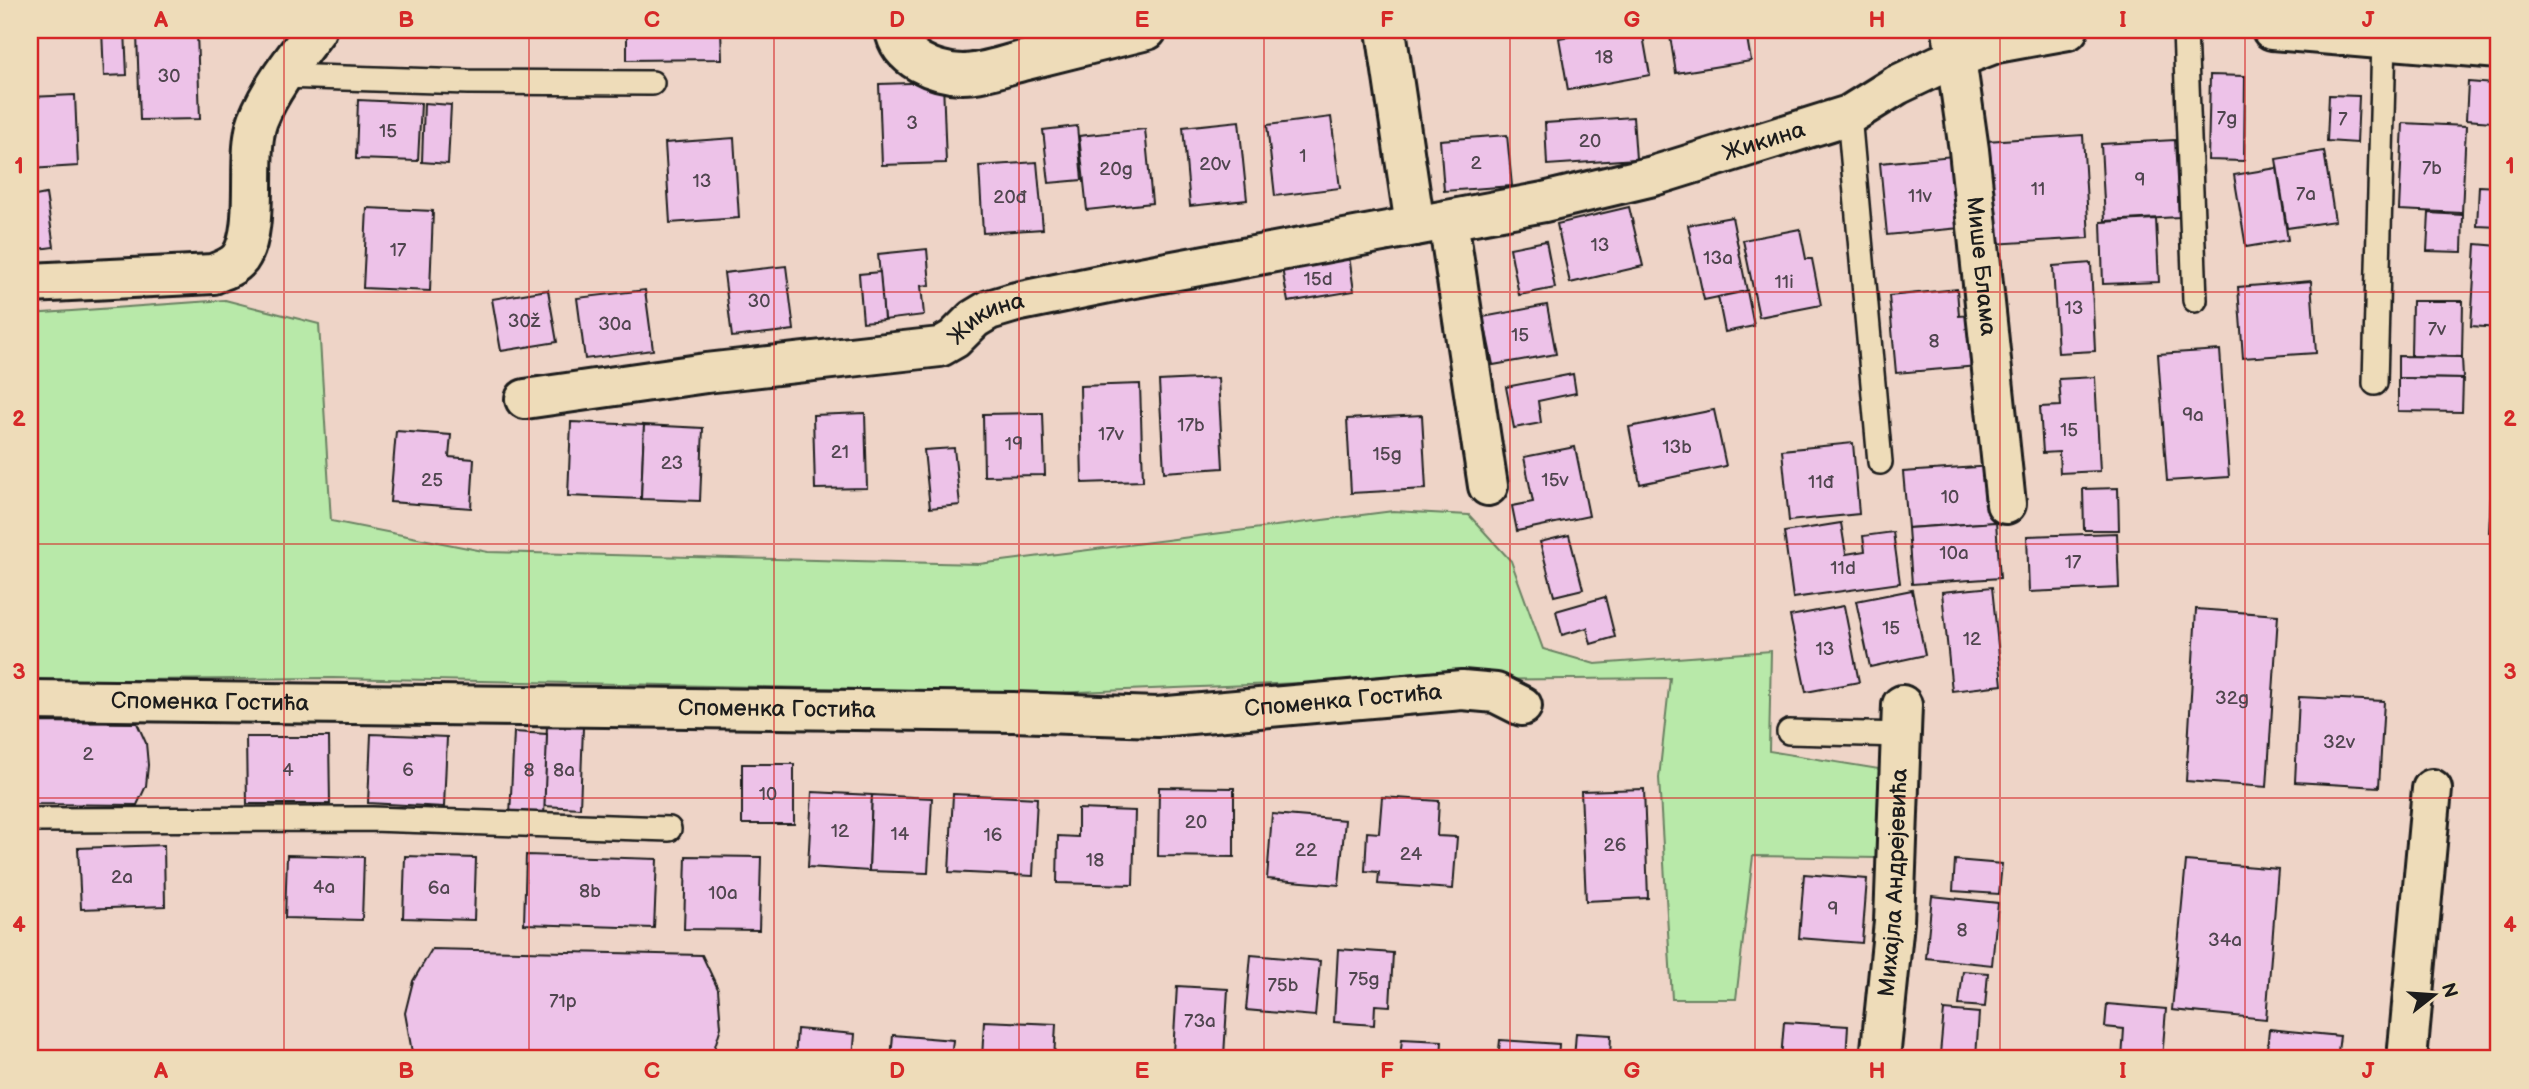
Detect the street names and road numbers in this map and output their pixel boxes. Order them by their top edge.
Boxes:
street label: Жикина [1719,115,1809,167]
street label: Мише Блама [1960,195,2002,338]
street label: Жикина [942,287,1027,351]
street label: Споменка Гостића [1243,678,1443,723]
street label: Споменка Гостића [111,687,310,717]
street label: Споменка Гостића [678,694,877,724]
street label: Михајла Андрејевића [1872,767,1914,998]

